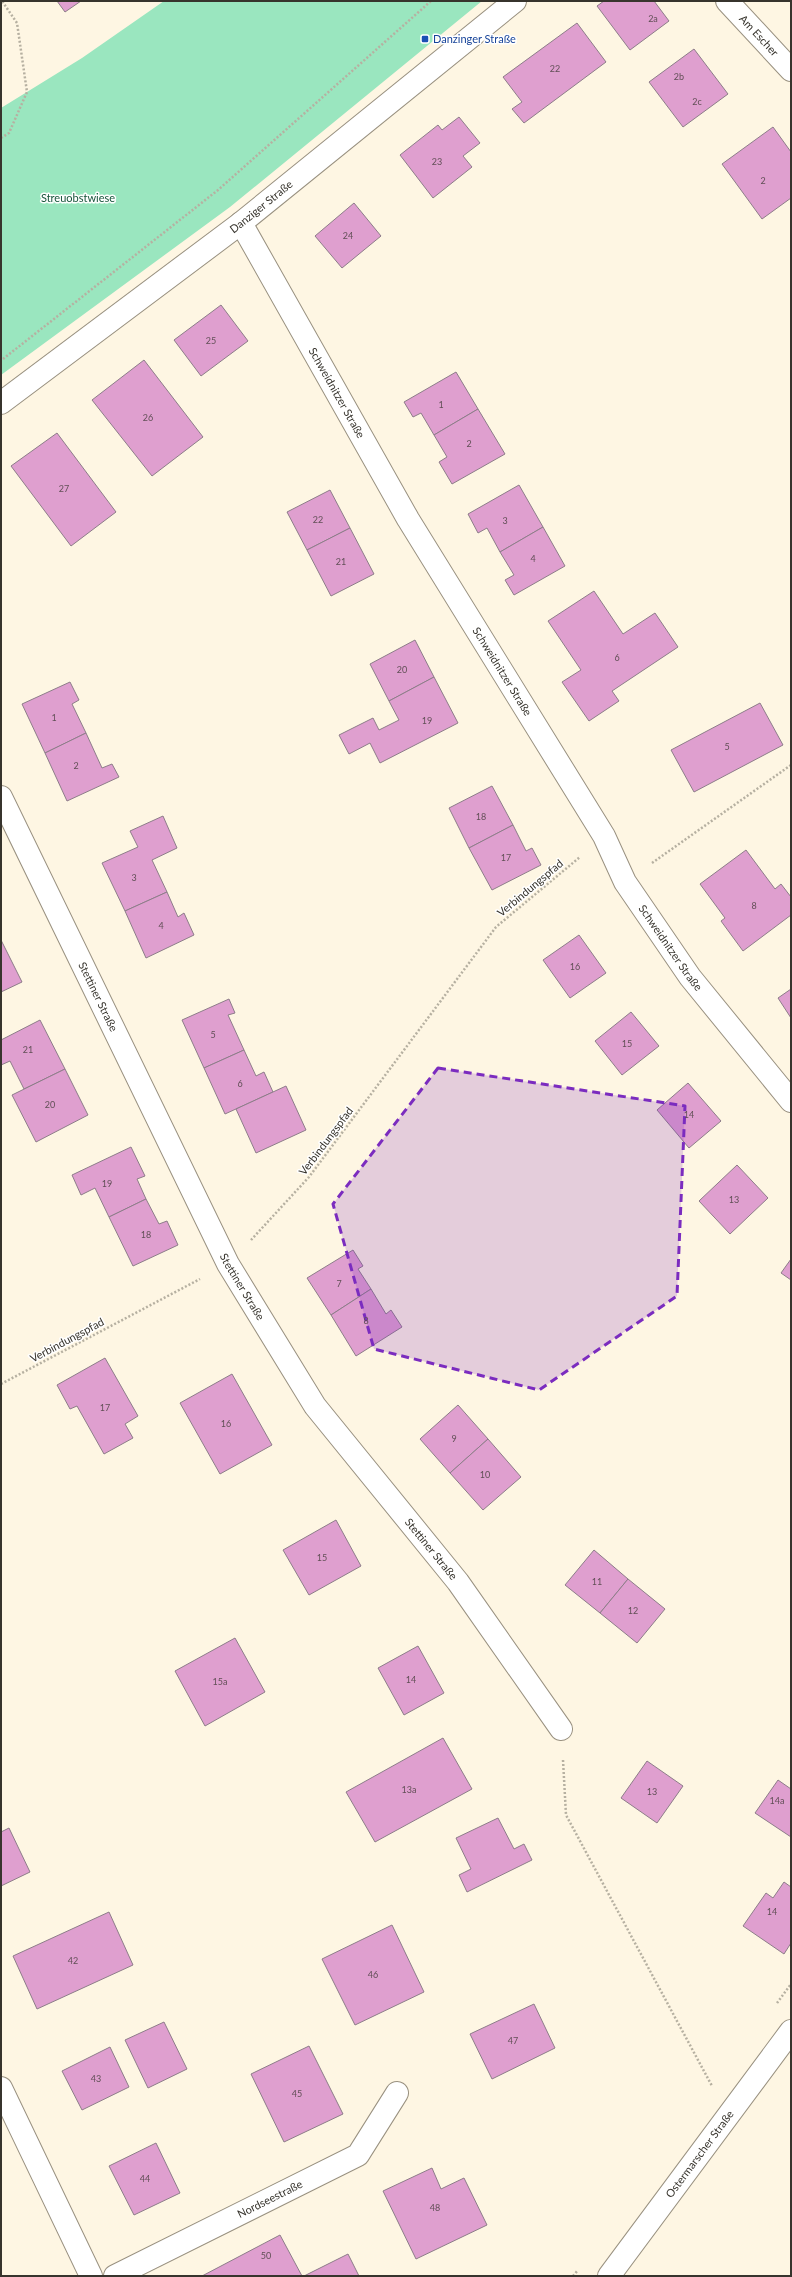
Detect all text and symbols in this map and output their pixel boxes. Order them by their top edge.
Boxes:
street label: Am Escher [737,12,782,58]
house number: 2a [648,13,658,24]
place label: Danzinger Straße [433,32,516,45]
marker: Danzinger Straße [420,34,430,44]
house number: 22 [550,63,560,74]
house number: 2b [674,71,684,82]
house number: 2c [692,96,702,107]
house number: 23 [432,156,442,167]
house number: 2 [760,175,766,186]
street label: Danziger Straße [227,177,295,235]
park label: Streuobstwiese [41,191,115,204]
house number: 24 [343,230,353,241]
house number: 25 [206,335,216,346]
street label: Schweidnitzer Straße [307,345,368,440]
house number: 1 [438,399,444,410]
house number: 26 [143,412,153,423]
house number: 2 [466,438,472,449]
house number: 27 [59,483,69,494]
house number: 22 [313,514,323,525]
house number: 3 [502,515,508,526]
house number: 4 [530,553,536,564]
house number: 21 [336,556,346,567]
street label: Schweidnitzer Straße [470,624,535,718]
house number: 6 [614,652,620,663]
house number: 20 [397,664,407,675]
house number: 1 [51,712,57,723]
house number: 19 [422,715,432,726]
house number: 5 [724,741,730,752]
house number: 2 [73,760,79,771]
house number: 18 [476,811,486,822]
house number: 17 [501,852,511,863]
street label: Verbindungspfad [494,856,565,919]
house number: 3 [131,872,137,883]
house number: 8 [751,900,757,911]
street label: Schweidnitzer Straße [636,902,705,993]
house number: 4 [158,920,164,931]
street label: Stettiner Straße [76,960,121,1033]
house number: 16 [570,961,580,972]
house number: 5 [210,1029,216,1040]
house number: 15 [622,1038,632,1049]
house number: 21 [23,1044,33,1055]
house number: 6 [237,1078,243,1089]
house number: 20 [45,1099,55,1110]
street label: Verbindungspfad [296,1104,355,1177]
house number: 14 [684,1109,694,1120]
house number: 19 [102,1178,112,1189]
house number: 13 [729,1194,739,1205]
house number: 18 [141,1229,151,1240]
street label: Stettiner Straße [218,1251,268,1322]
house number: 7 [336,1278,342,1289]
street label: Verbindungspfad [28,1315,106,1365]
house number: 8 [363,1315,369,1326]
house number: 17 [100,1402,110,1413]
house number: 16 [221,1418,231,1429]
house number: 9 [451,1433,457,1444]
house number: 10 [480,1469,490,1480]
street label: Stettiner Straße [403,1515,461,1582]
house number: 15 [317,1552,327,1563]
house number: 11 [592,1576,602,1587]
house number: 12 [628,1605,638,1616]
house number: 14 [406,1674,416,1685]
house number: 15a [213,1676,227,1687]
house number: 13a [402,1784,416,1795]
house number: 13 [647,1786,657,1797]
house number: 14a [770,1795,784,1806]
house number: 14 [767,1906,777,1917]
house number: 42 [68,1955,78,1966]
house number: 46 [368,1969,378,1980]
house number: 47 [508,2035,518,2046]
house number: 43 [91,2073,101,2084]
house number: 45 [292,2088,302,2099]
street label: Ostermarscher Straße [663,2107,736,2200]
house number: 44 [140,2173,150,2184]
street label: Nordseestraße [235,2177,305,2220]
house number: 48 [430,2202,440,2213]
house number: 50 [261,2250,271,2261]

